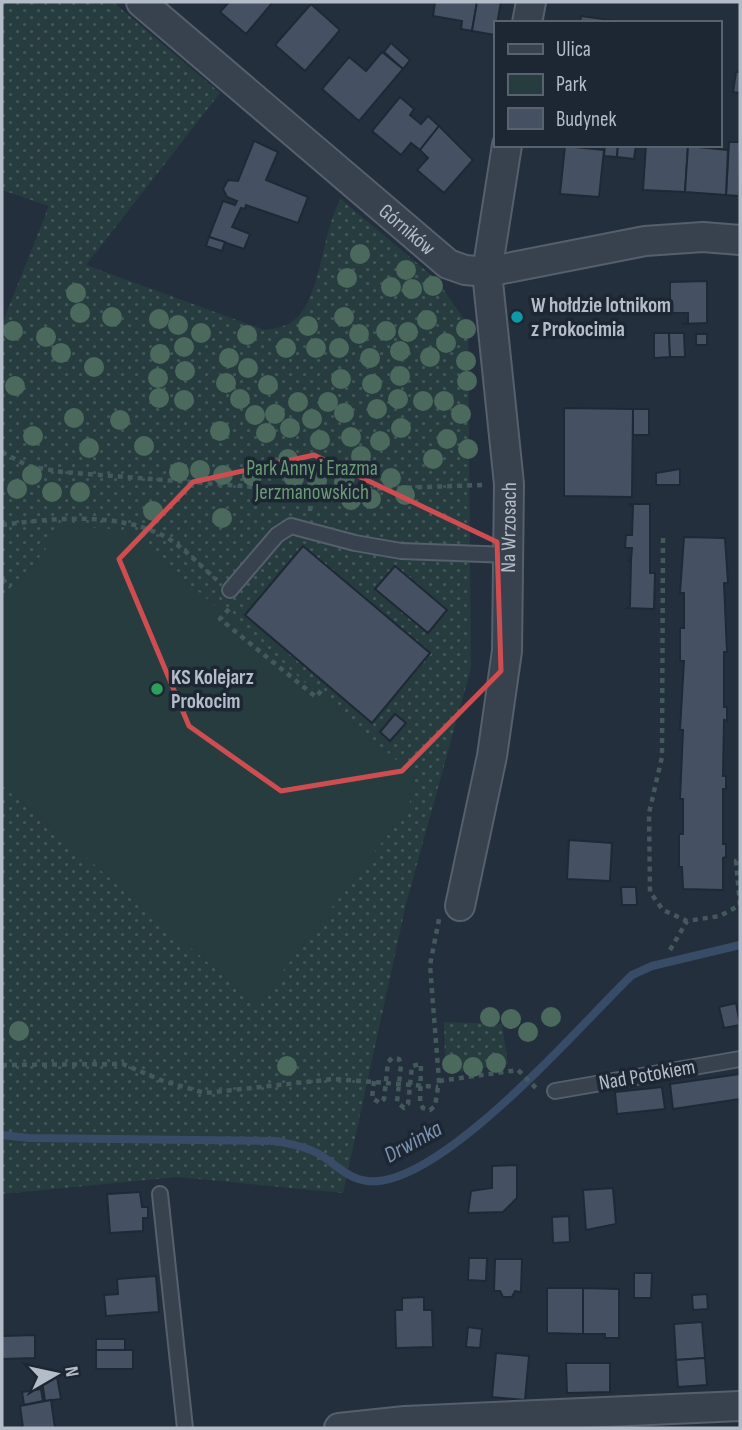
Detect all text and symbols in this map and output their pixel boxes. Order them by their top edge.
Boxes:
legend [494,21,721,147]
text: Ulica [556,37,591,62]
text: Park [556,72,587,97]
text: Budynek [556,107,616,132]
street label: Górników [374,198,441,260]
place label: W hołdzie lotnikom z Prokocimia [531,293,671,342]
marker: W hołdzie lotnikom z Prokocimia [509,309,525,325]
park label: Park Anny i Erazma Jerzmanowskich [246,456,378,505]
street label: Na Wrzosach [495,482,522,573]
place label: KS Kolejarz Prokocim [171,665,254,714]
marker: KS Kolejarz Prokocim [149,681,165,697]
street label: Nad Potokiem [597,1054,697,1096]
water label: Drwinka [379,1114,447,1169]
north arrow [21,1339,91,1409]
text: N [59,1365,83,1378]

